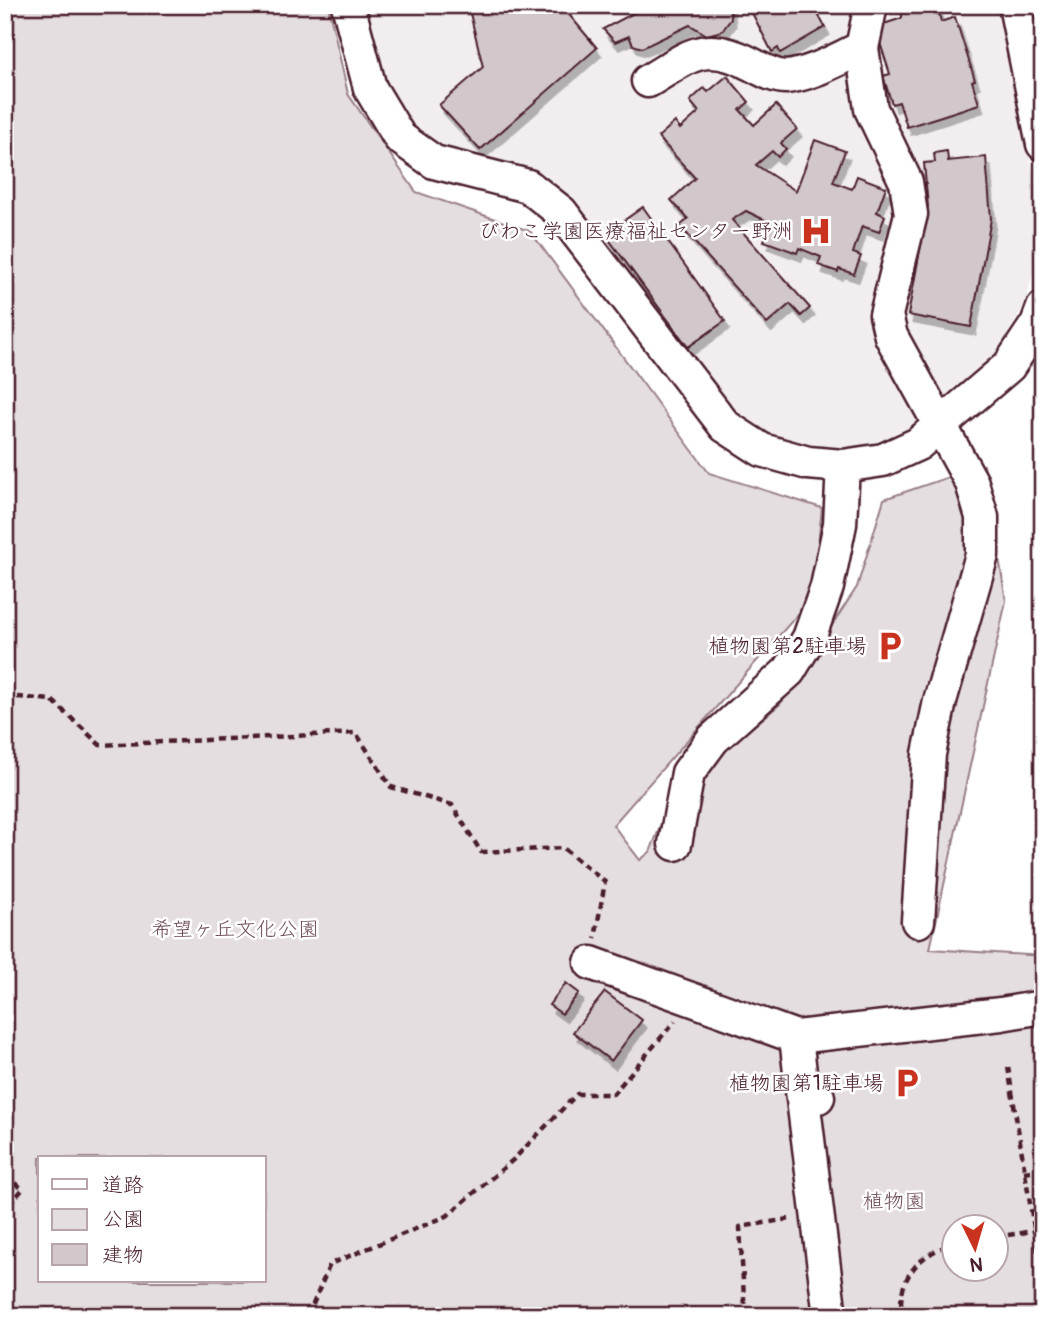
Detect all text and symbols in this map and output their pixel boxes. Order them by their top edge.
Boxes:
hospital icon: びわこ学園医療福祉センター野洲 [799,214,833,248]
place label: びわこ学園医療福祉センター野洲 [479,218,793,245]
parking icon: 植物園第2駐車場 [873,629,907,663]
place label: 植物園第2駐車場 [708,633,867,660]
park label: 希望ヶ丘文化公園 [151,916,319,943]
parking icon: 植物園第1駐車場 [890,1066,924,1100]
place label: 植物園第1駐車場 [729,1070,884,1097]
legend [38,1156,266,1282]
text: 道路 [102,1172,144,1199]
park label: 植物園 [863,1188,926,1215]
text: 公園 [102,1206,144,1233]
north arrow [940,1212,1010,1282]
text: 建物 [102,1242,144,1269]
text: N [969,1251,984,1276]

